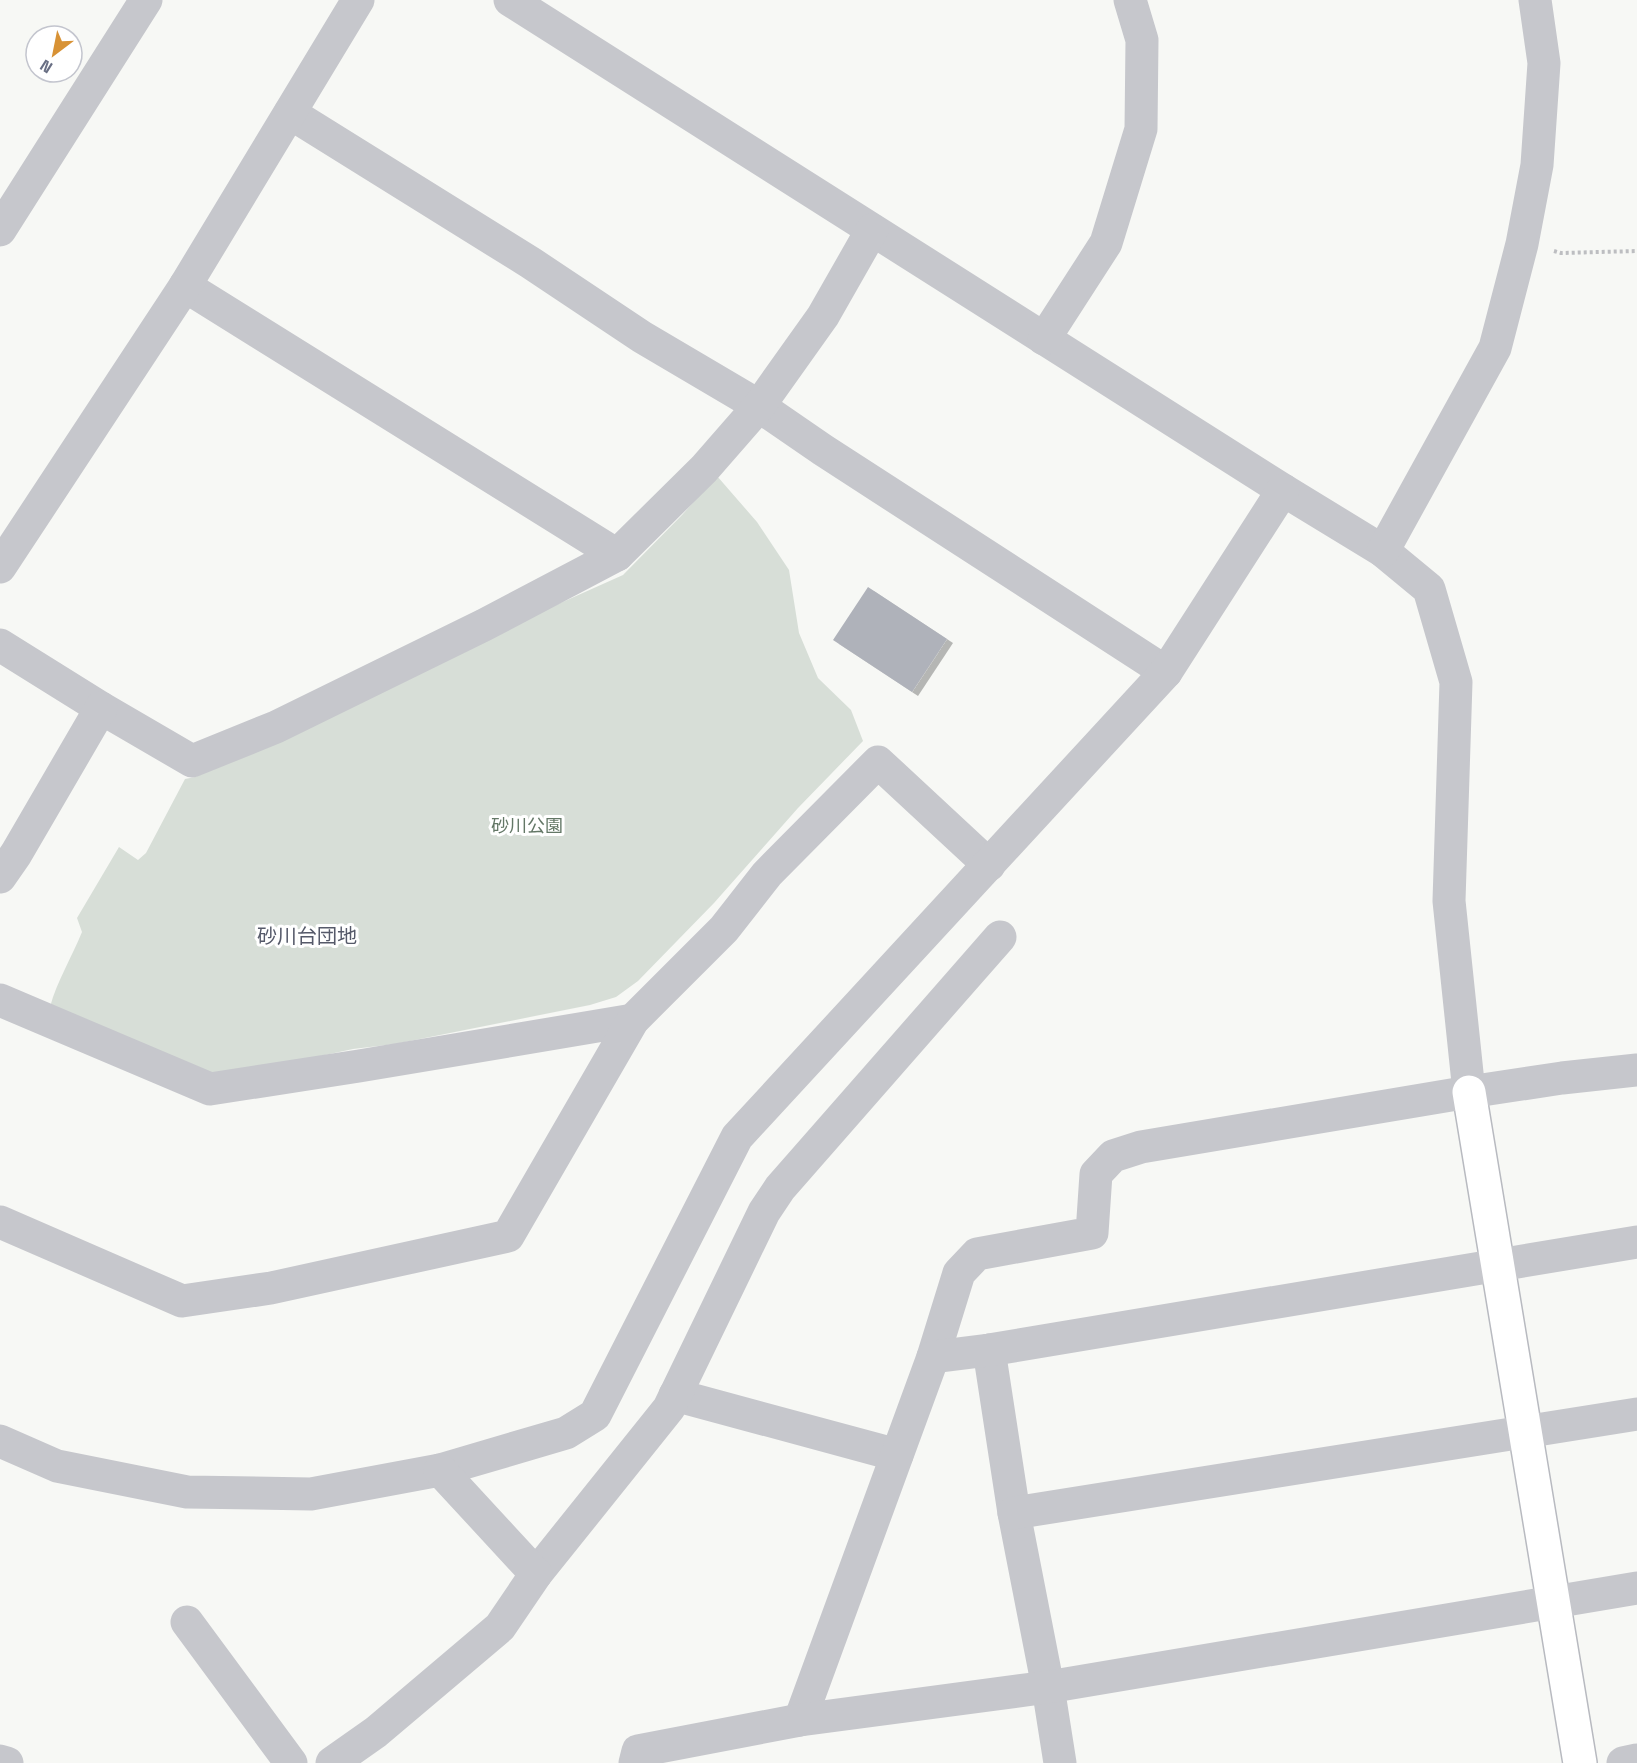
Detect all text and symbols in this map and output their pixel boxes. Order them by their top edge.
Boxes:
north arrow [24,24,84,84]
text: N [36,55,56,78]
park label: 砂川公園 [491,814,563,837]
district label: 砂川台団地 [257,923,357,949]

